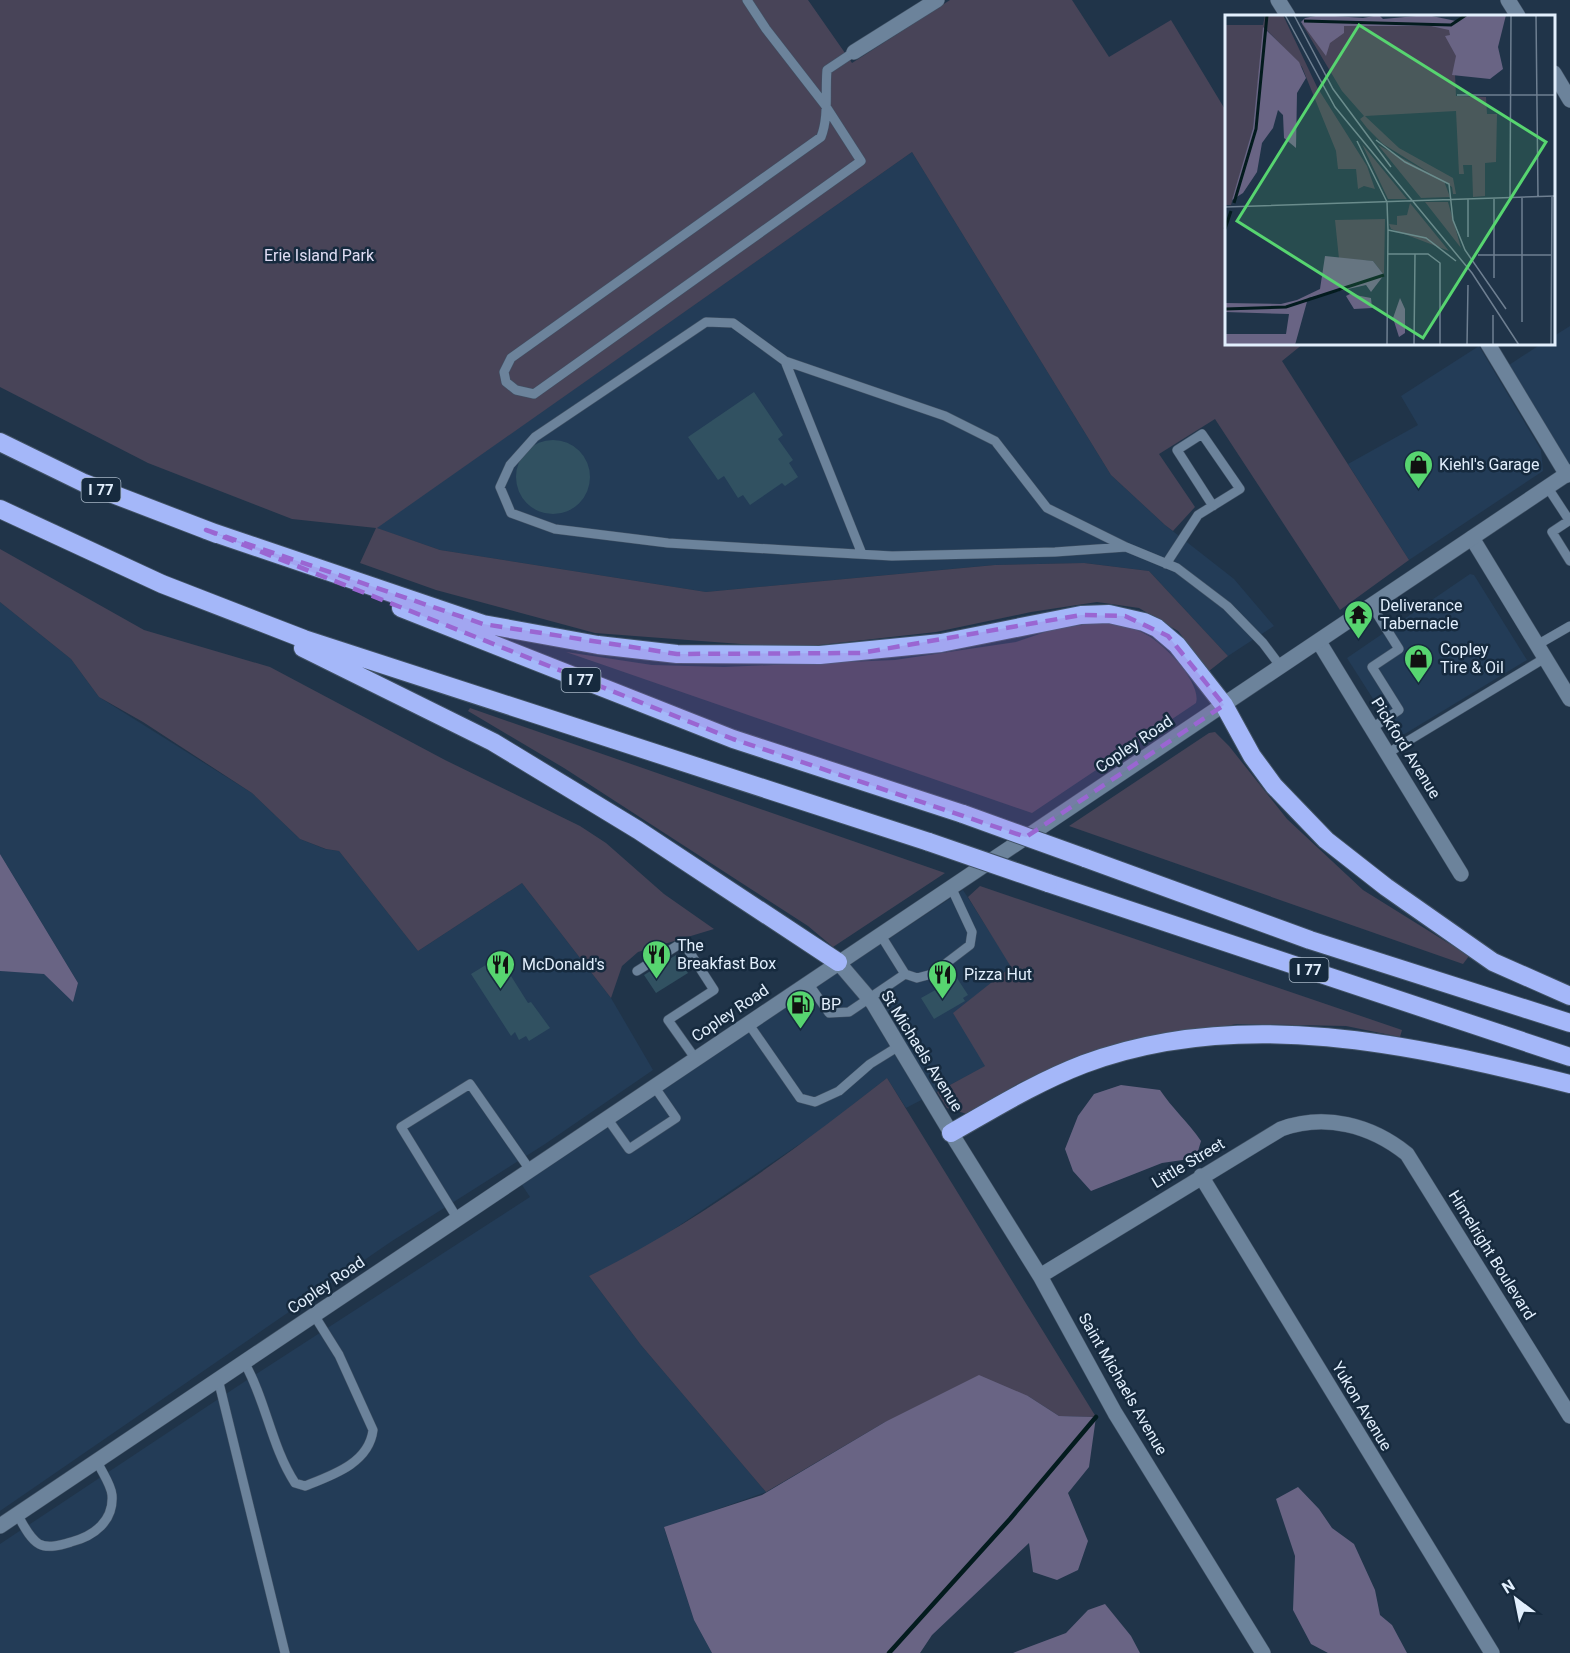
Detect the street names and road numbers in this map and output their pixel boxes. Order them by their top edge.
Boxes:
road number: I 77 [82,478,120,502]
road number: I 77 [562,668,600,692]
street label: Pickford Avenue [1367,694,1445,802]
street label: Copley Road [1092,711,1176,777]
road number: I 77 [1290,958,1328,982]
street label: Copley Road [688,980,772,1046]
street label: St Michaels Avenue [877,987,967,1115]
street label: Little Street [1148,1134,1228,1192]
street label: Himelright Boulevard [1445,1187,1539,1323]
street label: Copley Road [284,1252,368,1318]
street label: Saint Michaels Avenue [1075,1310,1171,1458]
street label: Yukon Avenue [1328,1358,1396,1454]

